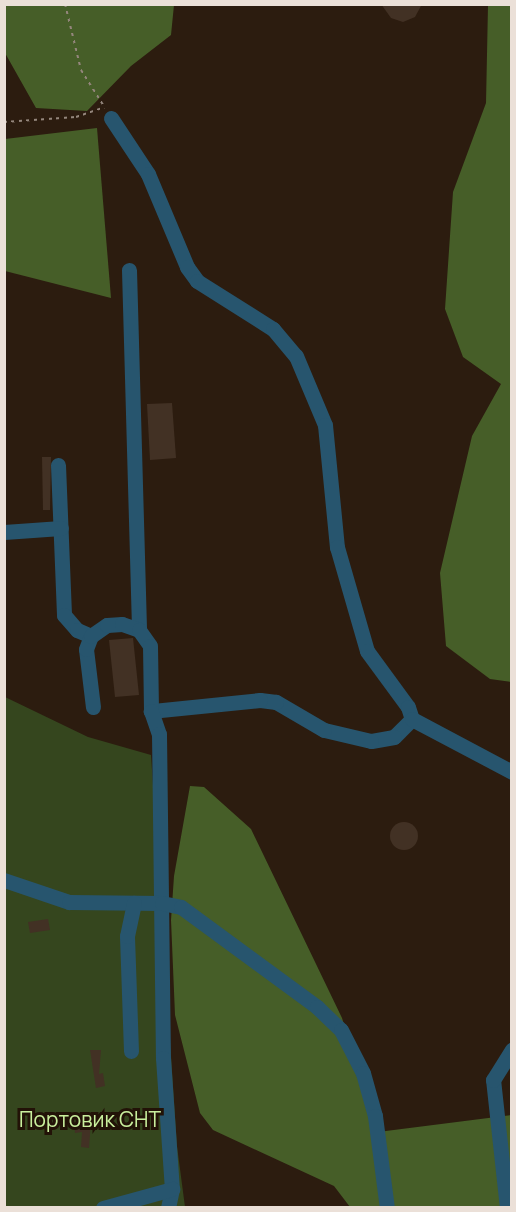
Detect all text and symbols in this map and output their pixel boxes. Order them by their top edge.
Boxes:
park label: Портовик СНТ [19,1106,161,1132]

